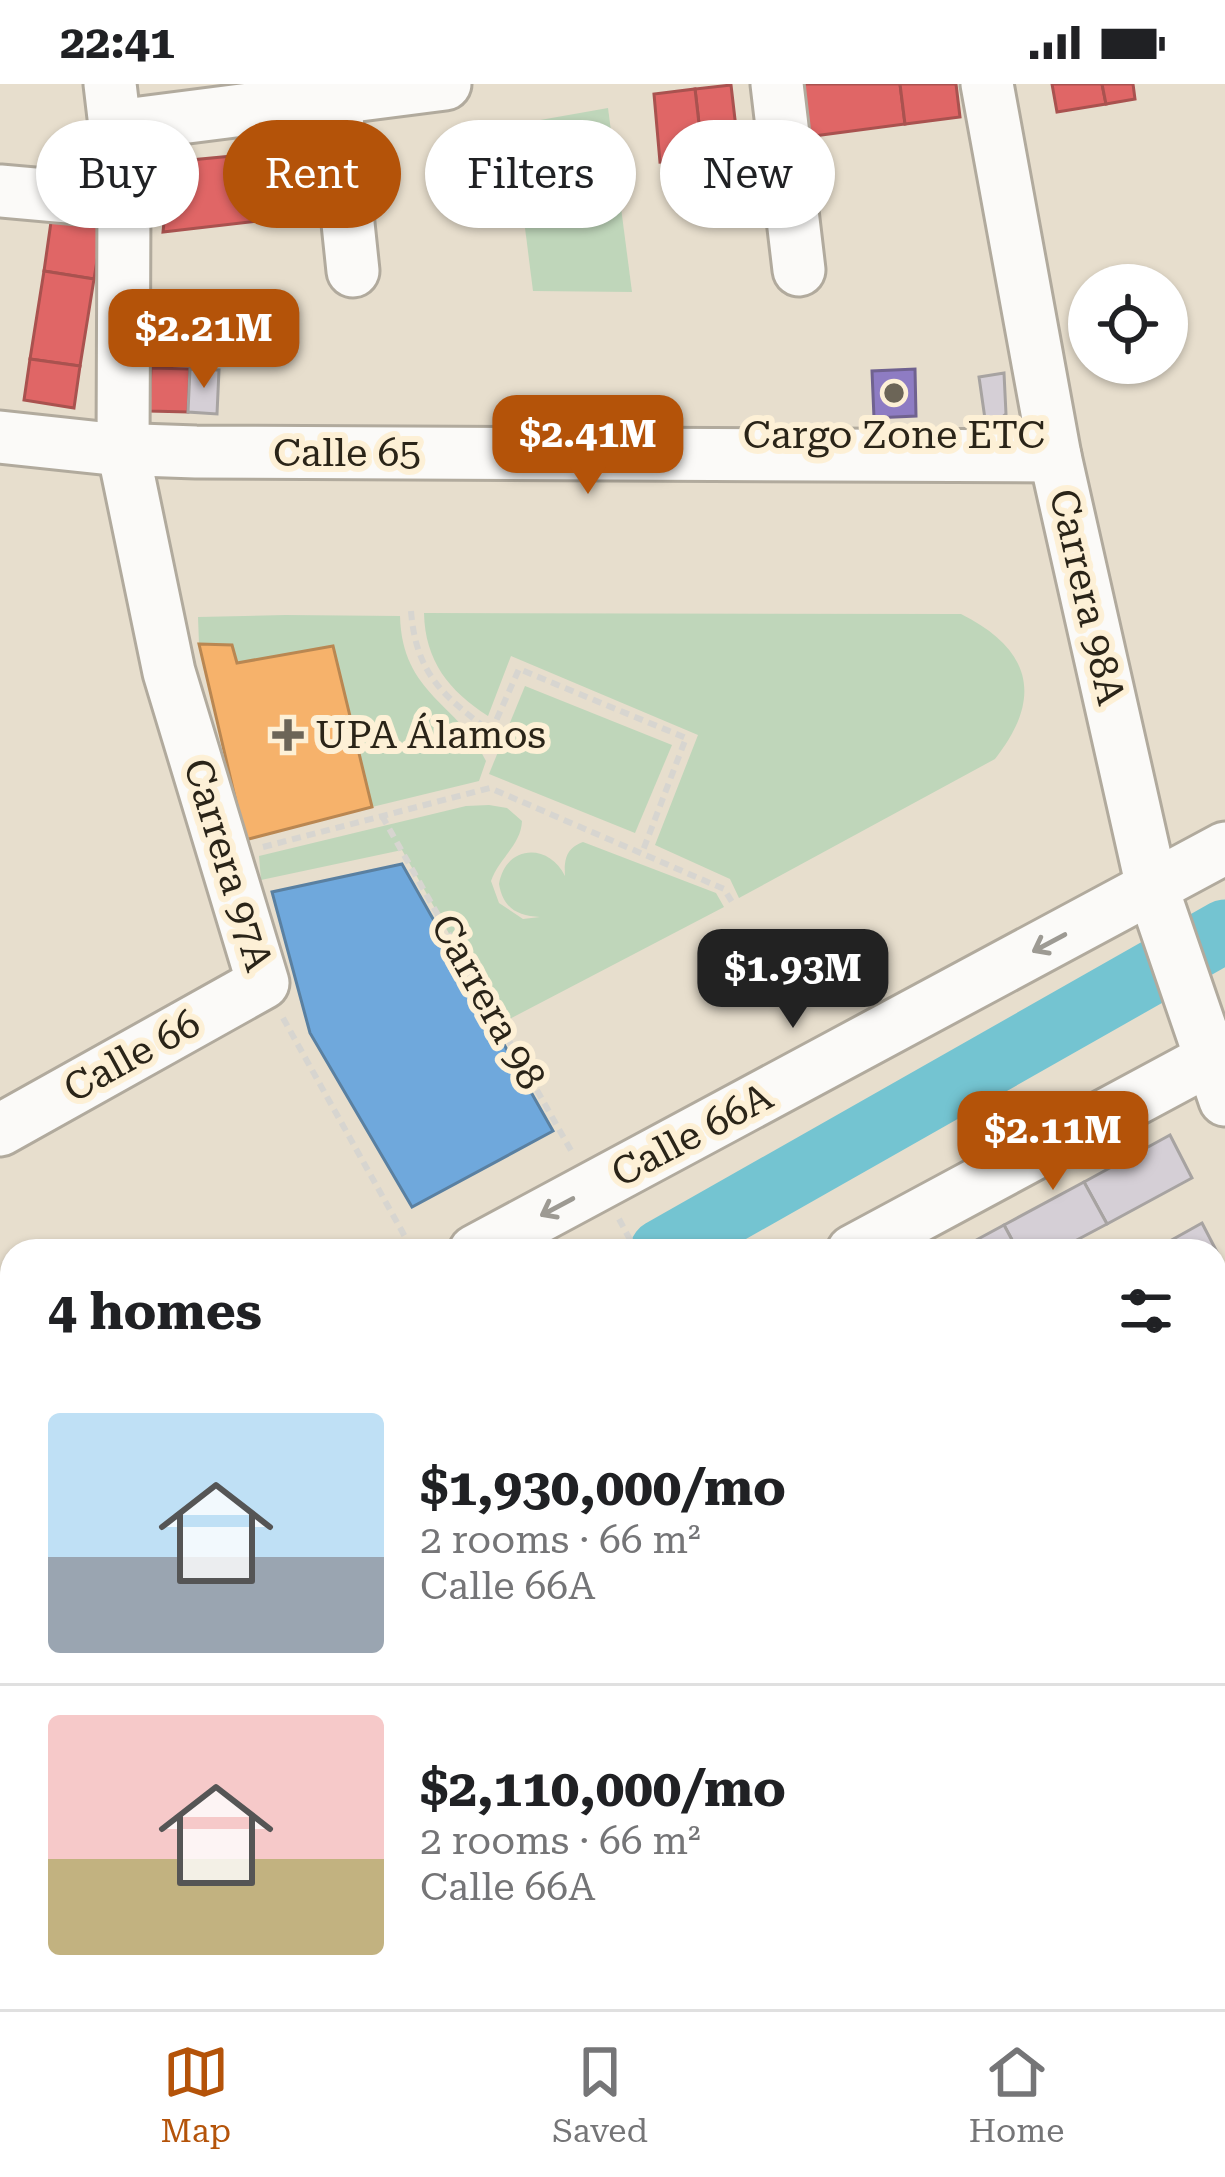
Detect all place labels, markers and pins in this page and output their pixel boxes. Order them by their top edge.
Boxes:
pin: $2.21M [106,289,302,391]
marker: Cargo Zone ETC [881,380,907,406]
pin: $2.41M [490,395,686,497]
place label: Cargo Zone ETC [743,412,1045,458]
place label: UPA Álamos [315,712,546,758]
marker: UPA Álamos [272,719,304,751]
pin: $1.93M [695,929,891,1031]
pin: $2.11M [955,1091,1151,1193]

